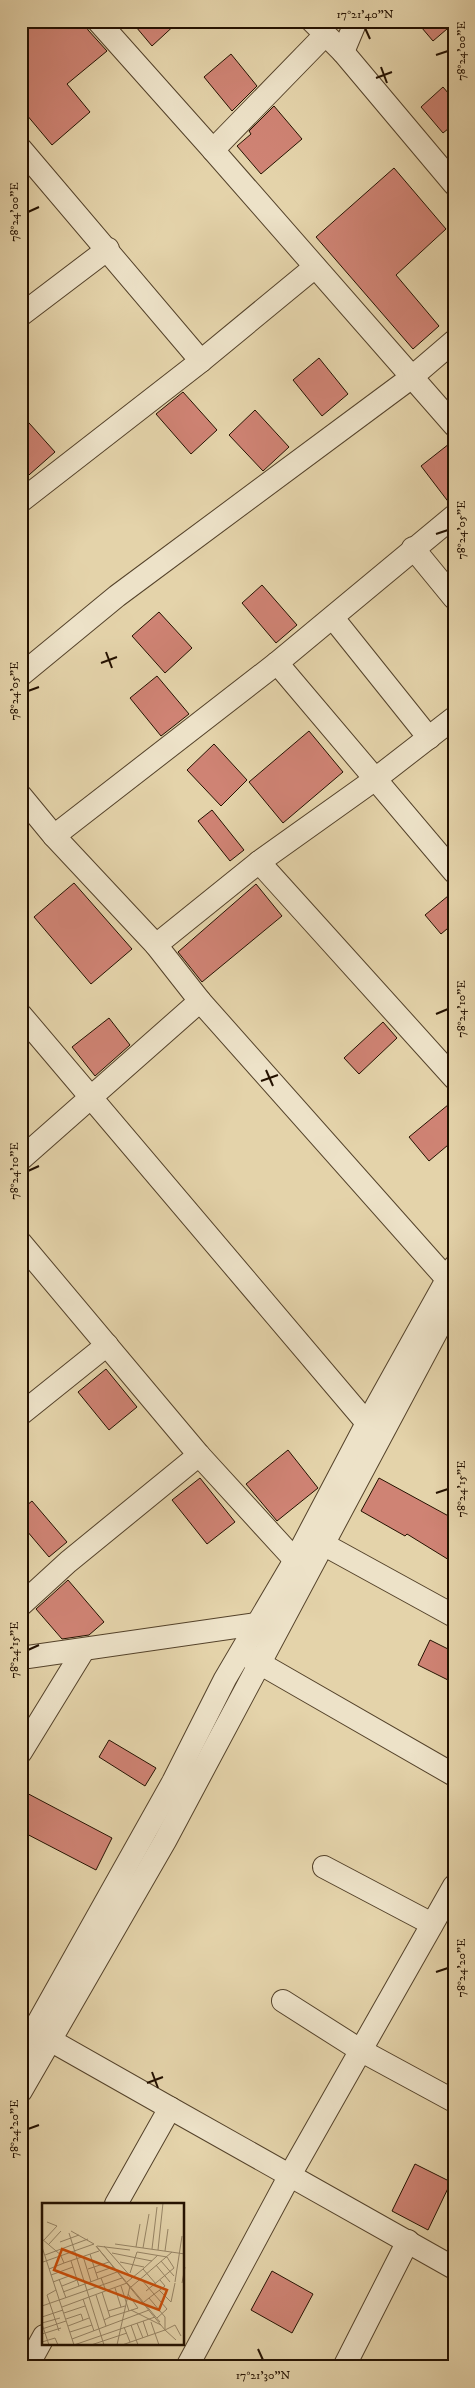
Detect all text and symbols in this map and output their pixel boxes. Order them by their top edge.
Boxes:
text: 17°21'40"N [336,7,394,22]
text: 78°24'00"E [454,21,469,81]
text: 78°24'00"E [7,182,22,242]
text: 78°24'05"E [454,500,469,559]
text: 78°24'05"E [7,661,22,720]
text: 78°24'10"E [454,980,469,1038]
text: 78°24'10"E [7,1142,22,1200]
text: 78°24'15"E [454,1460,469,1517]
text: 78°24'15"E [7,1621,22,1678]
text: 78°24'20"E [454,1938,469,1997]
text: 78°24'20"E [7,2099,22,2158]
inset map [42,2203,185,2346]
text: 17°21'30"N [236,2368,290,2383]

